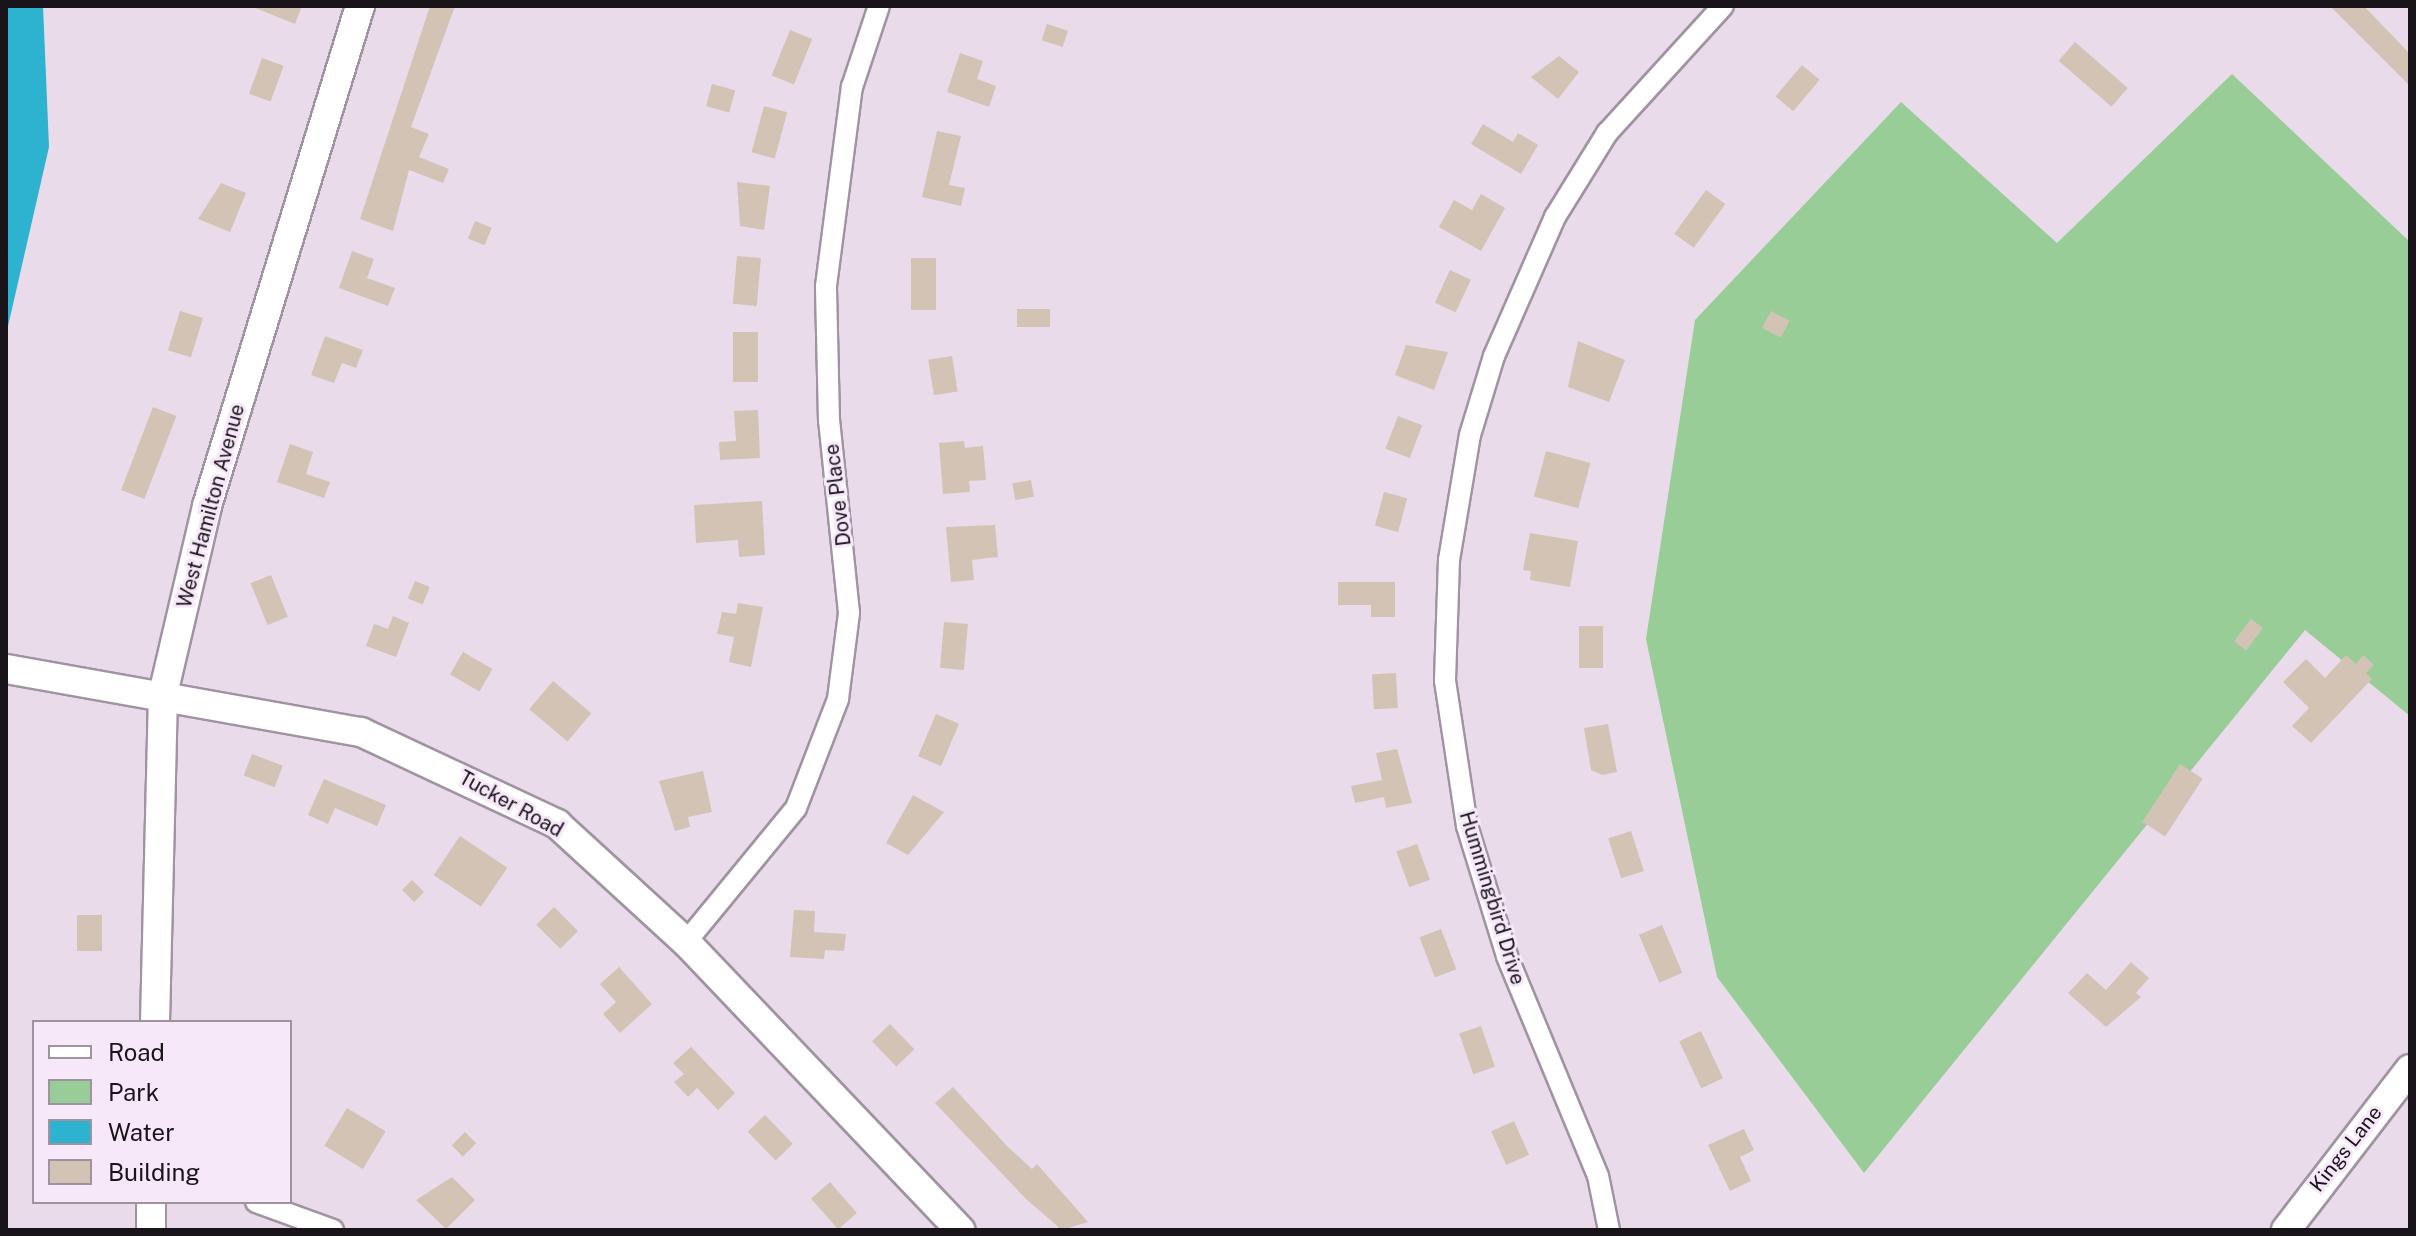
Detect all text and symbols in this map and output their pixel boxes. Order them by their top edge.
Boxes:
street label: West Hamilton Avenue [172,402,250,610]
street label: Dove Place [820,442,856,548]
street label: Tucker Road [455,766,567,842]
street label: Hummingbird Drive [1454,808,1530,988]
legend [32,1020,292,1204]
text: Road [108,1038,165,1066]
text: Park [108,1078,159,1106]
street label: Kings Lane [2305,1101,2387,1197]
text: Water [108,1118,175,1146]
text: Building [108,1158,200,1186]

